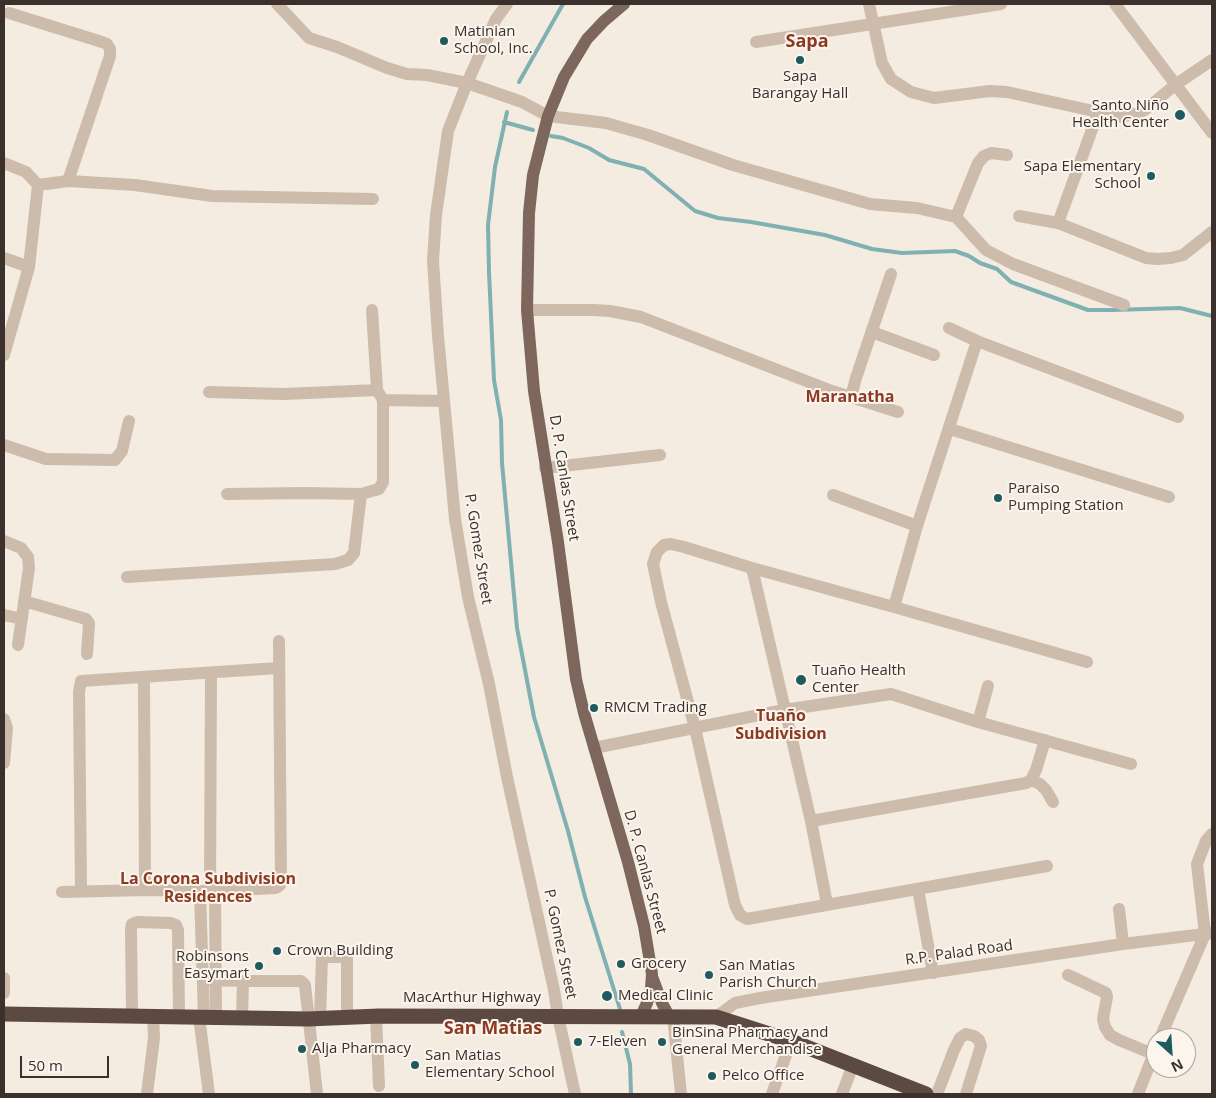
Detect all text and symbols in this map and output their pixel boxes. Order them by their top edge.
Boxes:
place label: Matinian School, Inc. [454,23,533,58]
district label: Sapa [785,31,829,53]
marker: Matinian School, Inc. [438,35,450,47]
marker: Sapa Barangay Hall [794,54,806,66]
place label: Sapa Barangay Hall [752,68,848,103]
place label: Santo Niño Health Center [1072,97,1169,132]
marker: Santo Niño Health Center [1173,108,1187,122]
place label: Sapa Elementary School [1024,158,1141,193]
marker: Sapa Elementary School [1145,170,1157,182]
district label: Maranatha [806,387,894,407]
street label: D. P. Canlas Street [545,414,583,542]
place label: Paraiso Pumping Station [1008,480,1124,515]
street label: P. Gomez Street [460,492,496,606]
marker: Paraiso Pumping Station [992,492,1004,504]
place label: Tuaño Health Center [812,662,906,697]
marker: Tuaño Health Center [794,673,808,687]
place label: RMCM Trading [604,699,707,717]
marker: RMCM Trading [588,702,600,714]
district label: Tuaño Subdivision [735,706,827,744]
street label: D. P. Canlas Street [620,808,670,936]
district label: La Corona Subdivision Residences [120,869,296,907]
street label: P. Gomez Street [540,887,580,1001]
street label: R.P. Palad Road [904,937,1014,969]
place label: Crown Building [287,942,393,960]
marker: Crown Building [271,945,283,957]
place label: Robinsons Easymart [176,948,249,983]
place label: Grocery [631,955,686,973]
place label: San Matias Parish Church [719,957,817,992]
marker: Grocery [615,958,627,970]
marker: Robinsons Easymart [253,960,265,972]
marker: San Matias Parish Church [703,969,715,981]
place label: Medical Clinic [618,987,713,1005]
street label: MacArthur Highway [403,989,541,1007]
marker: Medical Clinic [600,989,614,1003]
district label: San Matias [444,1018,542,1040]
place label: BinSina Pharmacy and General Merchandise [672,1024,828,1059]
north arrow [1146,1028,1196,1078]
place label: 7-Eleven [588,1033,647,1051]
marker: 7-Eleven [572,1036,584,1048]
marker: BinSina Pharmacy and General Merchandise [656,1036,668,1048]
place label: Alja Pharmacy [312,1040,411,1058]
marker: Alja Pharmacy [296,1043,308,1055]
scale bar [22,1046,111,1078]
place label: San Matias Elementary School [425,1047,555,1082]
text: 50 m [28,1055,63,1075]
text: N [1168,1055,1187,1077]
marker: San Matias Elementary School [409,1059,421,1071]
place label: Pelco Office [722,1067,804,1085]
marker: Pelco Office [706,1070,718,1082]

